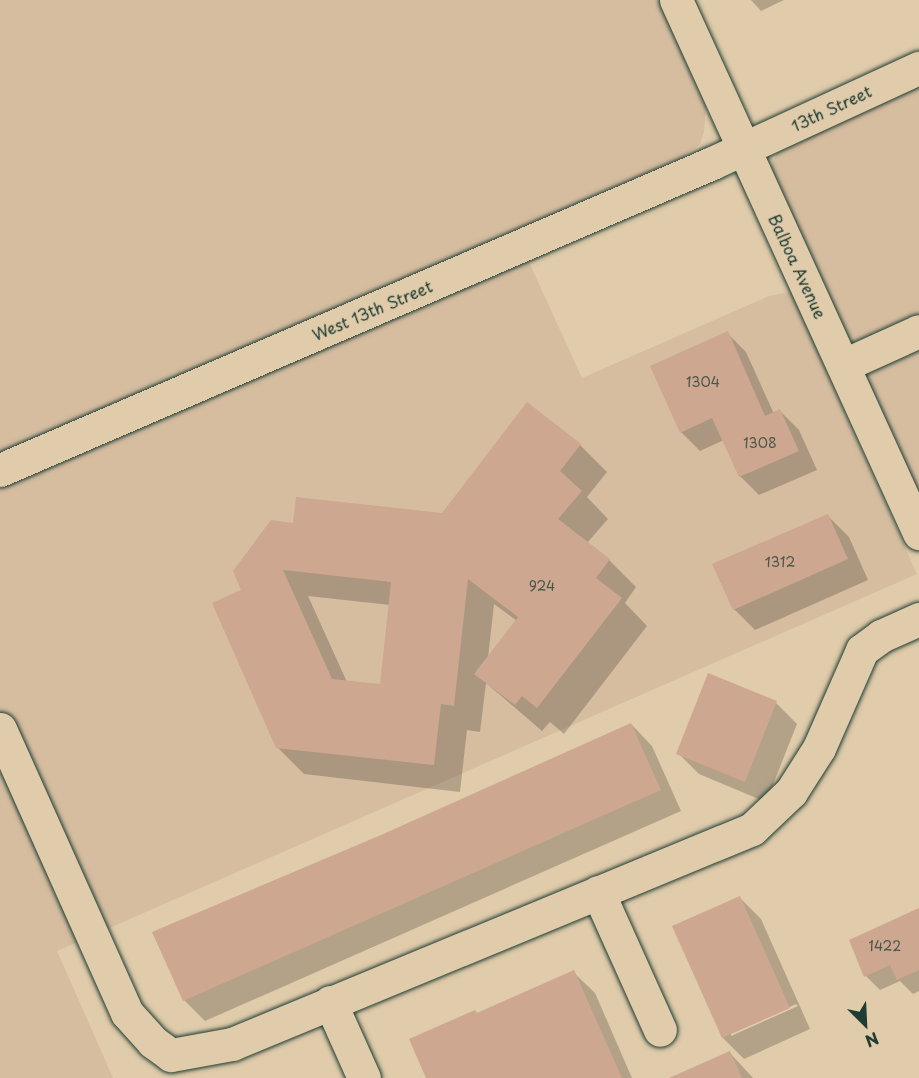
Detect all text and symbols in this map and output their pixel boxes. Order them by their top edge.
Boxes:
street label: 13th Street [788,81,874,135]
street label: Balboa Avenue [765,211,831,321]
street label: West 13th Street [309,276,435,344]
house number: 1304 [686,374,720,390]
house number: 1308 [743,435,777,451]
house number: 1312 [765,554,795,570]
house number: 924 [529,578,555,594]
house number: 1422 [869,938,901,954]
north arrow [835,994,895,1054]
text: N [862,1027,883,1054]

